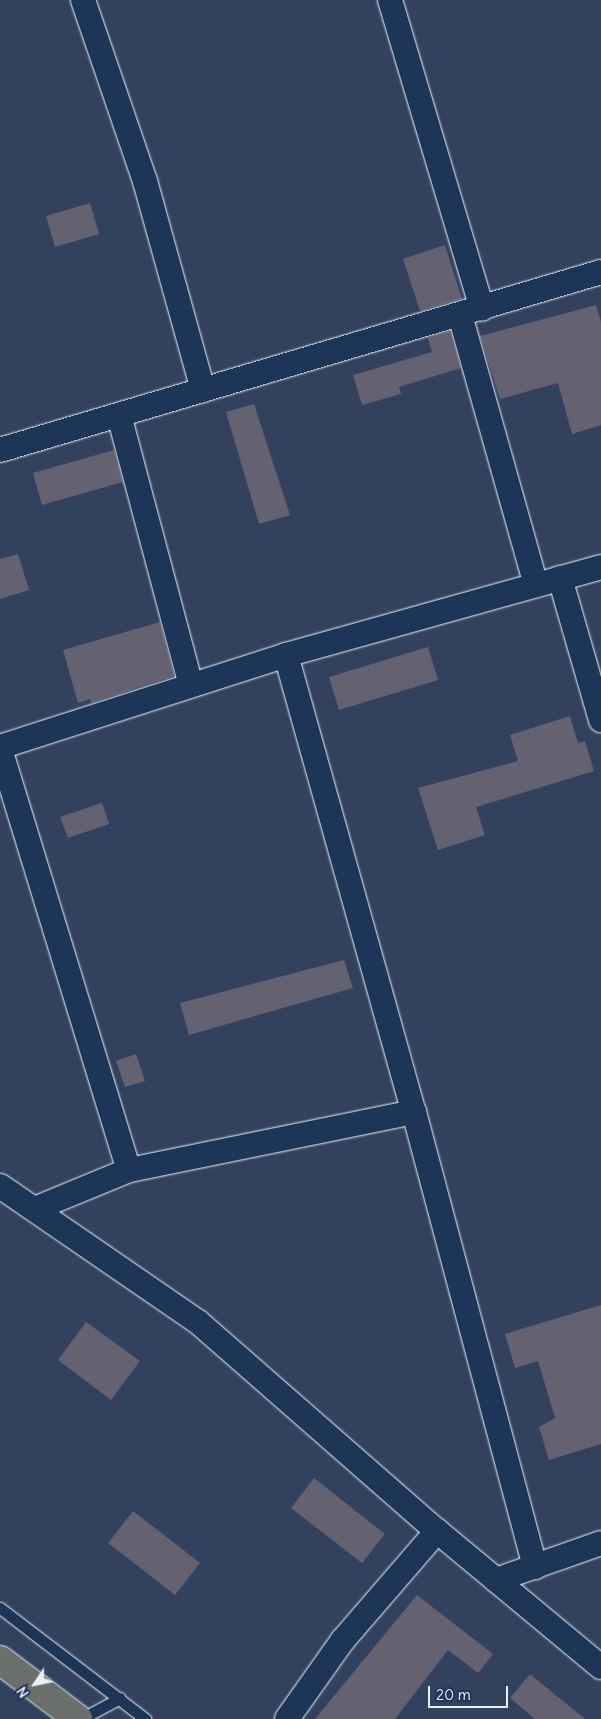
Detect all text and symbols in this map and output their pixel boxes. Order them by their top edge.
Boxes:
north arrow [10,1659,60,1709]
scale bar [431,1676,511,1708]
text: N [12,1683,33,1701]
text: 20 m [436,1685,471,1704]

